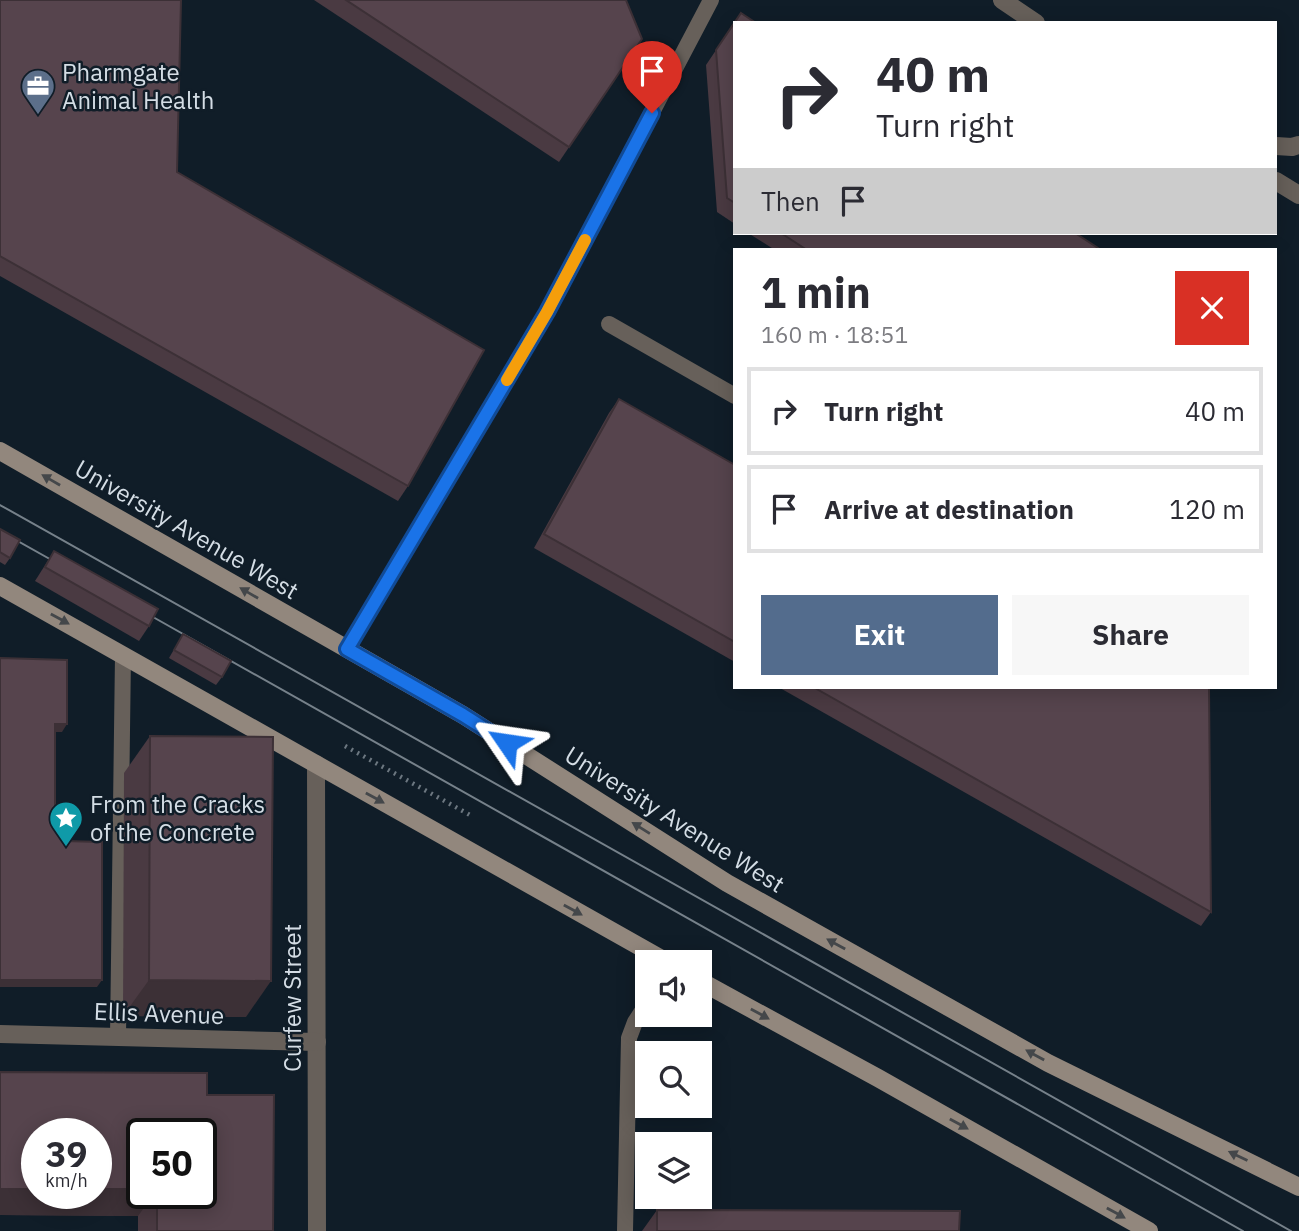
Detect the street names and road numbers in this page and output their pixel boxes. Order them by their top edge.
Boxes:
street label: University Avenue West [69,452,305,606]
street label: University Avenue West [559,738,791,900]
street label: Curfew Street [276,924,308,1072]
street label: Ellis Avenue [93,995,225,1031]

